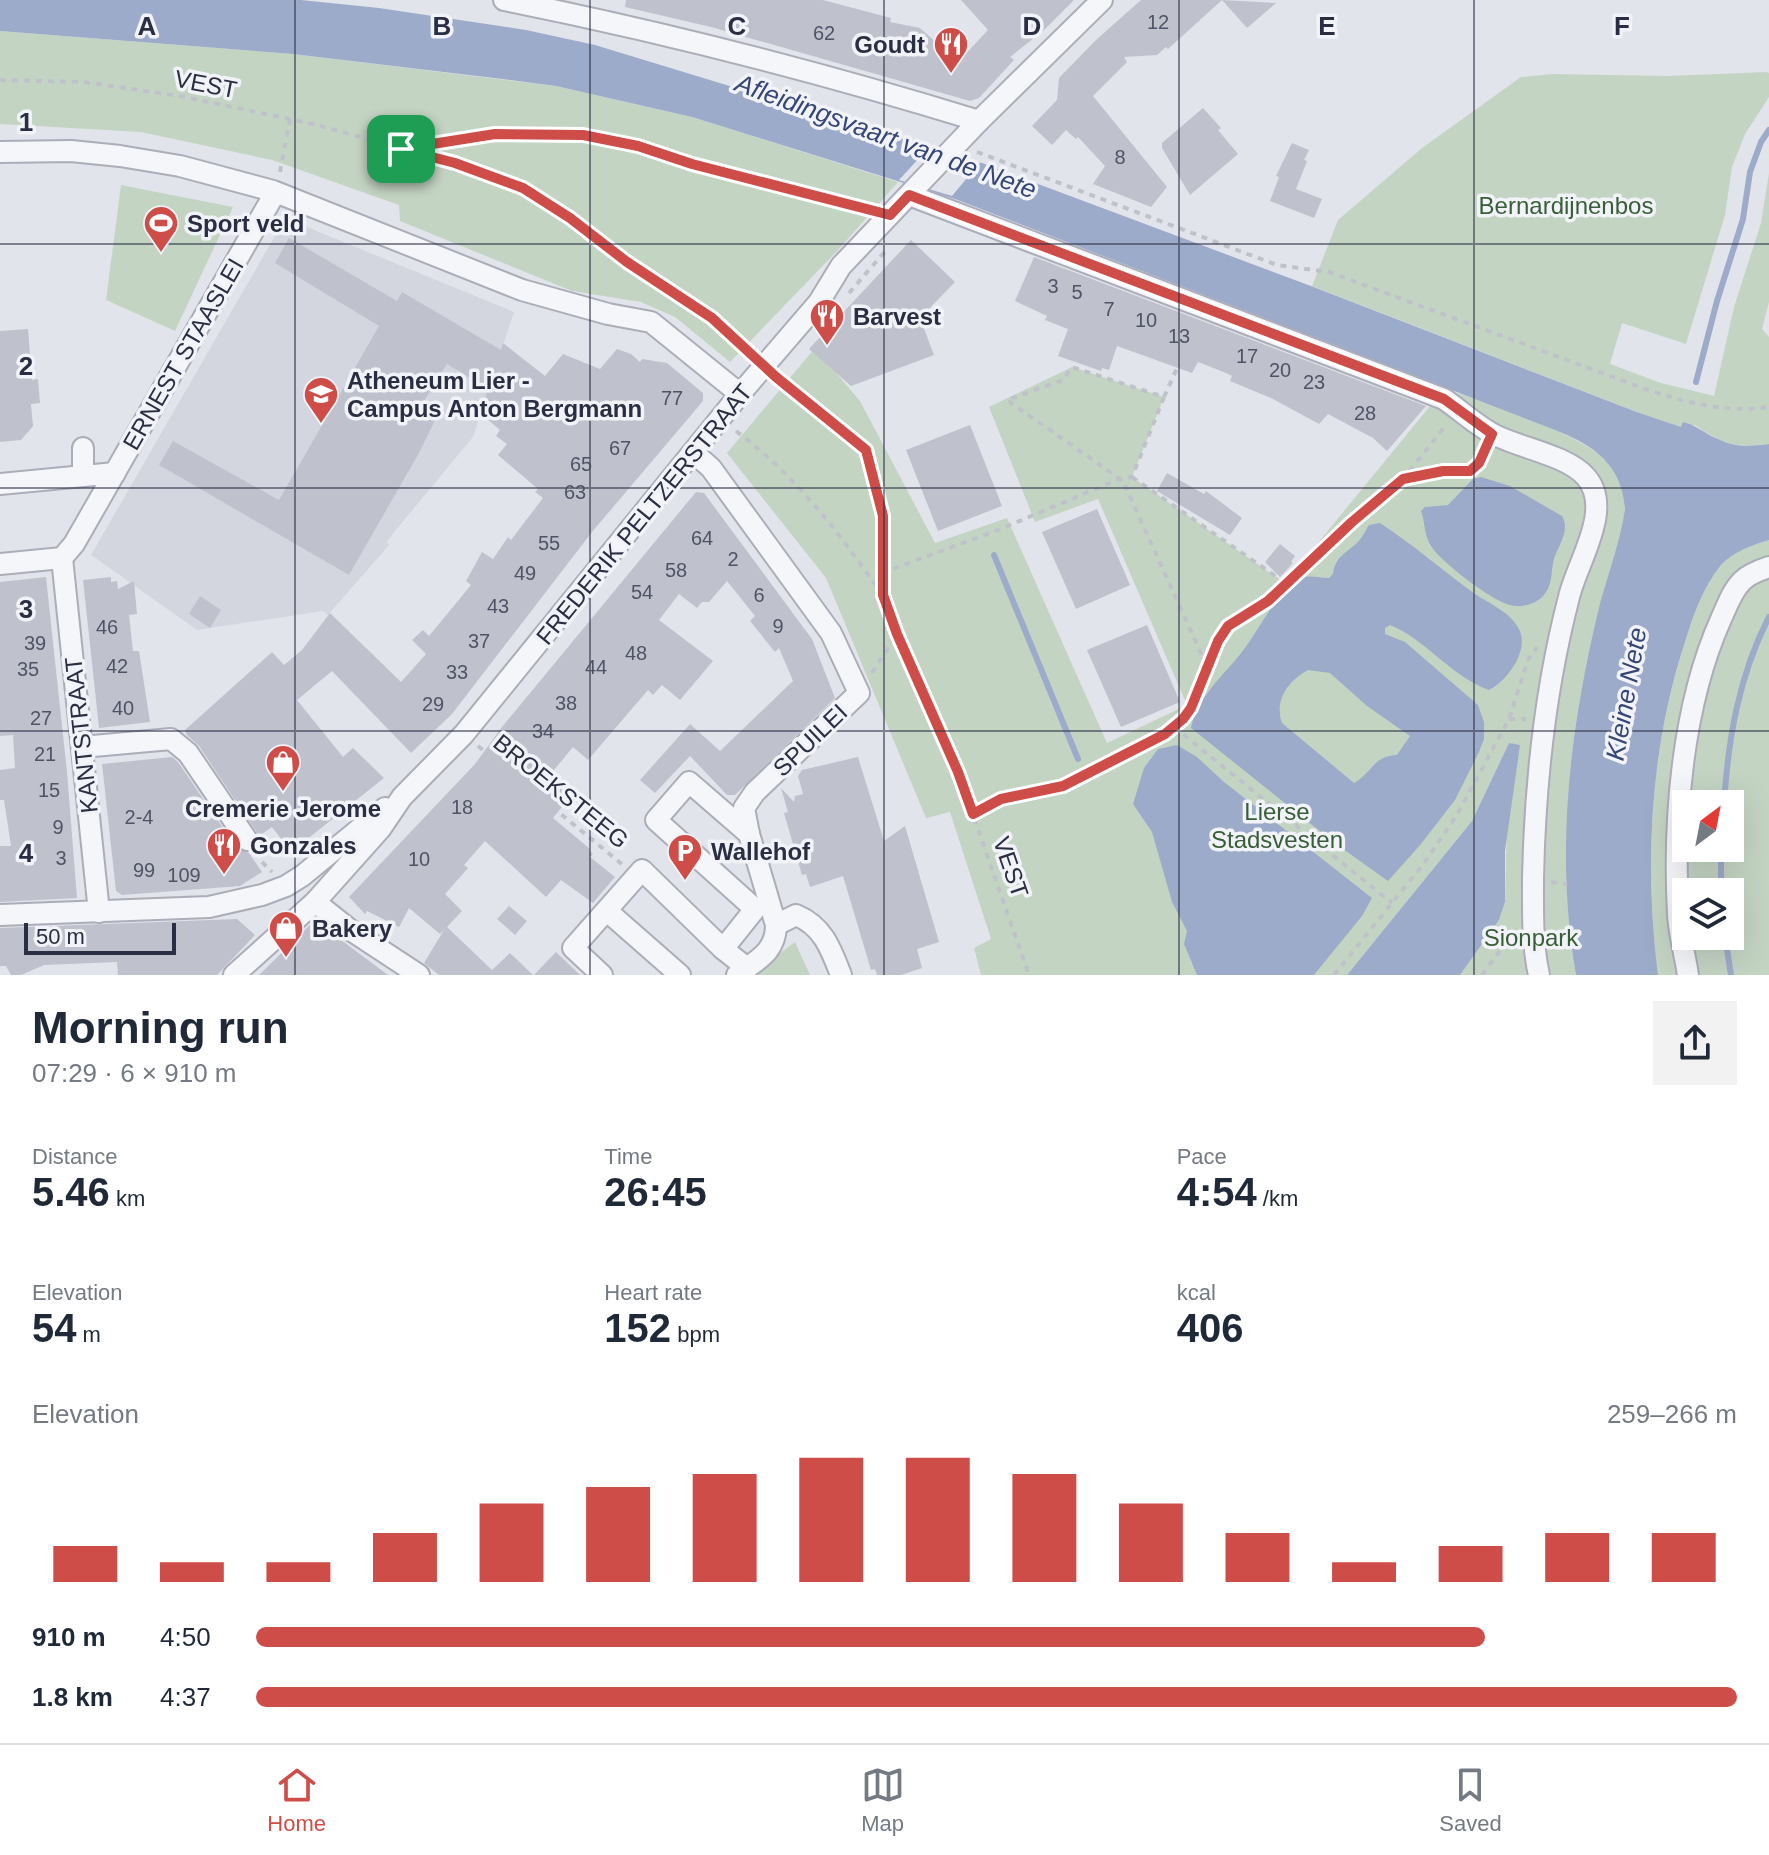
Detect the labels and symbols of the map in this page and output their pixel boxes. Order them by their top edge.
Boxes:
text: A [138,11,157,41]
text: B [433,11,451,41]
text: C [728,11,747,41]
text: D [1023,11,1041,41]
house number: 12 [1147,11,1169,33]
text: E [1318,11,1336,41]
text: F [1614,11,1630,41]
house number: 62 [813,22,835,44]
restaurant icon: Goudt [932,25,970,75]
place label: Goudt [854,31,925,58]
street label: VEST [173,65,240,103]
water label: Afleidingsvaart van de Nete [730,67,1041,204]
text: 1 [19,107,33,137]
pin [367,115,435,183]
house number: 8 [1114,146,1126,168]
park label: Bernardijnenbos [1479,192,1653,219]
sports icon: Sport veld [142,204,180,254]
place label: Sport veld [187,210,304,237]
street label: ERNEST STAASLEI [117,253,249,455]
house number: 3 [1047,275,1059,297]
house number: 5 [1071,281,1083,303]
restaurant icon: Barvest [808,297,846,347]
house number: 7 [1103,298,1115,320]
place label: Barvest [853,303,941,330]
house number: 10 [1135,309,1157,331]
house number: 13 [1168,325,1190,347]
house number: 17 [1236,345,1258,367]
text: 2 [19,351,33,381]
house number: 20 [1269,359,1291,381]
place label: Atheneum Lier - Campus Anton Bergmann [347,367,642,422]
house number: 23 [1303,371,1325,393]
school or university icon: Atheneum Lier - Campus Anton Bergmann [302,375,340,425]
street label: FREDERIK PELTZERSTRAAT [531,378,758,650]
house number: 77 [661,387,683,409]
house number: 28 [1354,402,1376,424]
house number: 67 [609,437,631,459]
house number: 65 [570,453,592,475]
house number: 63 [564,481,586,503]
house number: 64 [691,527,713,549]
house number: 55 [538,532,560,554]
house number: 2 [727,548,739,570]
house number: 58 [665,559,687,581]
house number: 49 [514,562,536,584]
house number: 54 [631,581,653,603]
house number: 6 [753,584,765,606]
text: 3 [19,594,33,624]
house number: 43 [487,595,509,617]
house number: 9 [772,615,784,637]
house number: 46 [96,616,118,638]
water label: Kleine Nete [1600,625,1652,763]
house number: 37 [468,630,490,652]
house number: 39 [24,632,46,654]
house number: 48 [625,642,647,664]
street label: KANTSTRAAT [59,655,103,814]
house number: 42 [106,655,128,677]
house number: 44 [585,656,607,678]
house number: 35 [17,658,39,680]
house number: 33 [446,661,468,683]
house number: 38 [555,692,577,714]
house number: 29 [422,693,444,715]
house number: 40 [112,697,134,719]
street label: SPUILEI [768,698,852,782]
house number: 27 [30,707,52,729]
house number: 34 [532,720,554,742]
street label: BROEKSTEEG [488,728,634,854]
house number: 21 [34,743,56,765]
shop icon: Cremerie Jerome [264,743,302,793]
house number: 15 [38,779,60,801]
north arrow [1672,790,1744,862]
place label: Cremerie Jerome [185,795,381,822]
house number: 18 [451,796,473,818]
park label: Lierse Stadsvesten [1211,798,1343,853]
house number: 2-4 [125,806,153,828]
house number: 9 [52,816,64,838]
restaurant icon: Gonzales [205,826,243,876]
place label: Gonzales [250,832,357,859]
parking icon: Wallehof [666,832,704,882]
street label: VEST [988,833,1034,901]
text: 4 [19,838,34,868]
place label: Wallehof [711,838,811,865]
house number: 3 [55,847,67,869]
house number: 10 [408,848,430,870]
house number: 99 [133,859,155,881]
house number: 109 [167,864,201,886]
shop icon: Bakery [267,909,305,959]
place label: Bakery [312,915,393,942]
scale bar [24,919,176,955]
park label: Sionpark [1484,924,1579,951]

